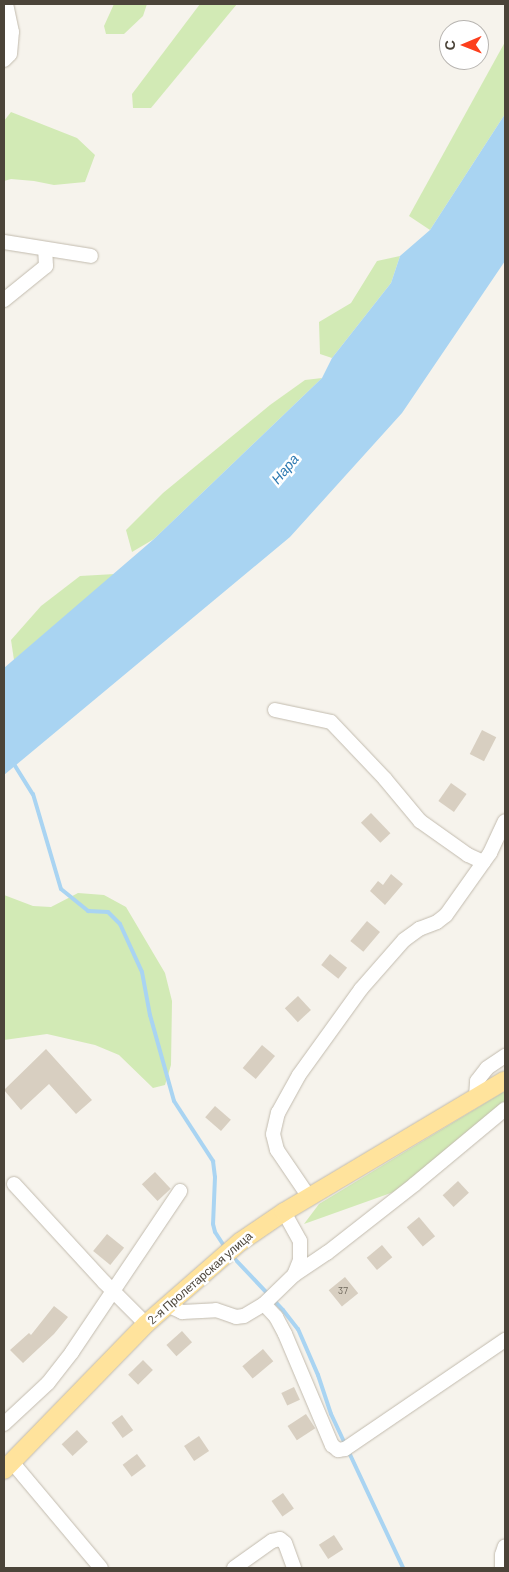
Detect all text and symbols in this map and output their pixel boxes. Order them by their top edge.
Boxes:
north arrow [439,20,489,70]
text: С [441,40,458,50]
water label: Нара [268,451,302,487]
street label: 2-я Пролетарская улица [145,1229,255,1327]
house number: 37 [338,1285,348,1297]

